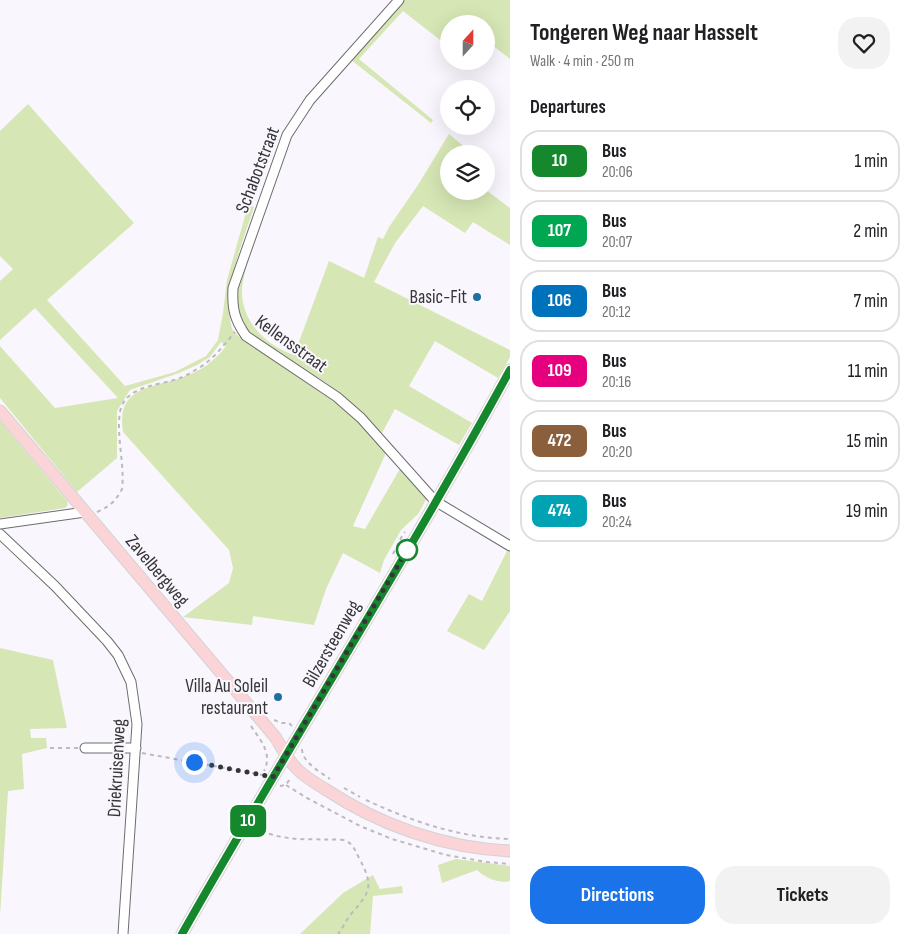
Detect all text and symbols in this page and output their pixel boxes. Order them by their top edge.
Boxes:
north arrow [440,15,495,70]
map controls [440,15,495,200]
button: heart [838,17,890,69]
text: Tongeren Weg naar Hasselt [530,18,758,47]
text: Walk · 4 min · 250 m [530,52,634,71]
button: locate [440,80,495,135]
text: Departures [530,96,606,119]
street label: Schabotstraat [231,123,285,217]
text: Bus [602,140,627,163]
button: layers [440,145,495,200]
text: 10 [552,150,567,171]
text: 1 min [854,150,888,173]
text: 20:06 [602,163,633,182]
text: Bus [602,210,627,233]
text: 107 [548,220,571,241]
text: 2 min [853,220,888,243]
text: 20:07 [602,233,632,252]
text: Bus [602,280,627,303]
place label: Basic-Fit [409,286,467,309]
text: 106 [547,290,572,311]
text: 7 min [854,290,888,313]
marker: Basic-Fit [471,291,483,303]
text: 20:12 [602,303,631,322]
street label: Kellensstraat [250,310,332,378]
text: Bus [602,350,627,373]
text: 109 [547,360,572,381]
text: 11 min [848,360,888,383]
text: 20:16 [602,373,631,392]
text: Bus [602,420,627,443]
text: 472 [548,430,571,451]
text: 15 min [847,430,888,453]
text: 20:20 [602,443,632,462]
text: Bus [602,490,627,513]
text: 474 [548,500,571,521]
text: 19 min [846,500,888,523]
text: 20:24 [602,513,632,532]
street label: Zavelbergweg [120,530,194,612]
unlabelled marker [396,539,418,561]
street label: Bilzersteenweg [298,596,366,692]
place label: Villa Au Soleil restaurant [185,675,268,720]
marker: Villa Au Soleil restaurant [272,691,284,703]
street label: Driekruisenweg [103,718,131,818]
your location [182,750,207,775]
line badge: 10 [226,805,270,837]
text: 10 [240,810,256,831]
button: Directions [530,866,705,924]
button: Tickets [715,866,890,924]

